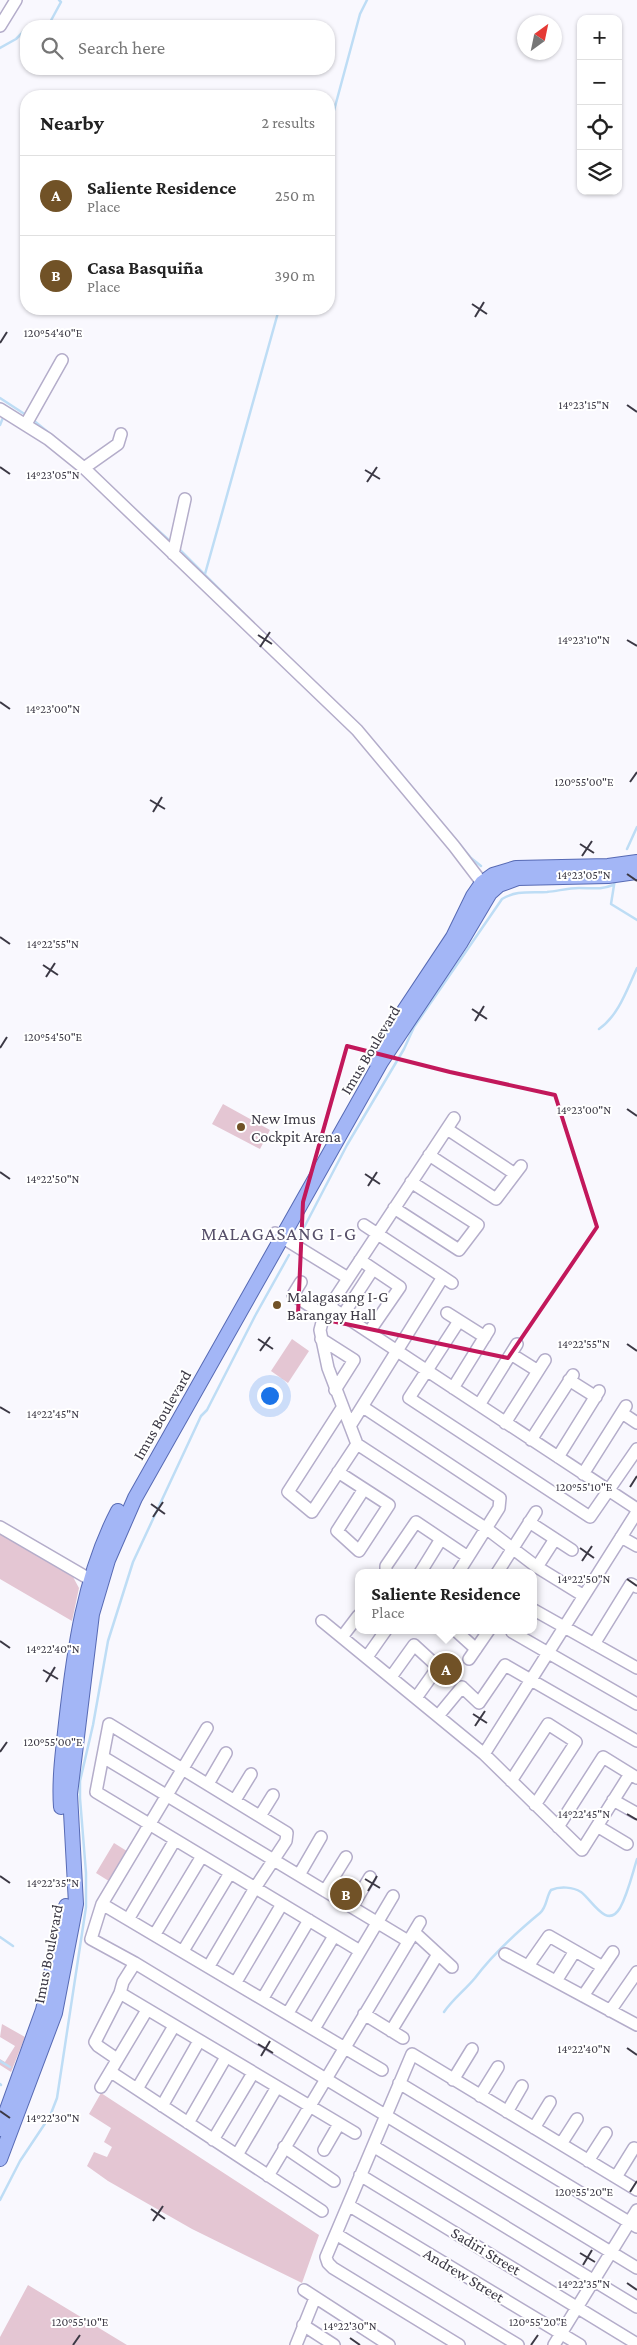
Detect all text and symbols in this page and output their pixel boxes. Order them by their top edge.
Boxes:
north arrow [517,15,562,60]
map controls [577,15,622,195]
button: + [577,15,622,60]
search box [20,20,335,75]
icon: search [38,34,66,62]
text: Search here [78,37,165,58]
button: − [577,60,622,105]
button: locate [577,105,622,150]
text: Nearby [40,111,104,135]
text: 2 results [262,114,315,131]
button: layers [577,150,622,195]
text: Saliente Residence [87,177,236,198]
text: A [51,187,61,204]
text: 250 m [275,187,315,204]
text: Place [87,198,120,215]
text: Casa Basquiña [87,257,203,278]
text: B [51,267,61,284]
text: 390 m [274,267,315,284]
text: Place [87,278,120,295]
text: 120°54'40"E [24,326,83,340]
text: 14°23'15"N [559,398,610,412]
text: 14°23'05"N [26,468,80,482]
text: 14°23'10"N [558,633,610,647]
text: 14°23'00"N [26,702,80,716]
text: 120°55'00"E [554,775,614,789]
text: 14°23'05"N [557,868,611,882]
text: 14°22'55"N [27,937,79,951]
street label: Imus Boulevard [337,1002,403,1097]
text: 120°54'50"E [24,1030,83,1044]
text: 14°23'00"N [557,1103,611,1117]
place label: New Imus Cockpit Arena [251,1110,341,1146]
marker: New Imus Cockpit Arena [235,1121,247,1133]
text: 14°22'50"N [27,1172,80,1186]
district label: MALAGASANG I-G [201,1223,357,1244]
place label: Malagasang I-G Barangay Hall [287,1288,388,1324]
marker: Malagasang I-G Barangay Hall [271,1299,283,1311]
text: 14°22'55"N [558,1337,610,1351]
street label: Imus Boulevard [130,1367,195,1463]
your location [257,1383,283,1409]
text: 14°22'45"N [27,1407,79,1421]
text: 120°55'10"E [556,1480,613,1494]
popup [355,1569,537,1634]
text: 14°22'50"N [558,1572,611,1586]
text: Saliente Residence [371,1583,521,1604]
text: Place [371,1604,405,1621]
text: 14°22'40"N [26,1642,80,1656]
pin: A [430,1650,462,1688]
text: 120°55'00"E [23,1735,83,1749]
text: 14°22'45"N [558,1807,610,1821]
pin: B [330,1875,362,1913]
text: 14°22'35"N [27,1876,79,1890]
street label: Imus Boulevard [30,1903,66,2005]
text: 14°22'40"N [557,2042,611,2056]
text: 14°22'30"N [26,2111,80,2125]
text: 120°55'20"E [555,2185,614,2199]
street label: Sadiri Street [448,2224,524,2279]
street label: Andrew Street [421,2244,508,2306]
text: 14°22'35"N [558,2277,610,2291]
text: 120°55'10"E [52,2315,109,2329]
text: 120°55'20"E [509,2315,568,2329]
text: 14°22'30"N [323,2319,377,2333]

